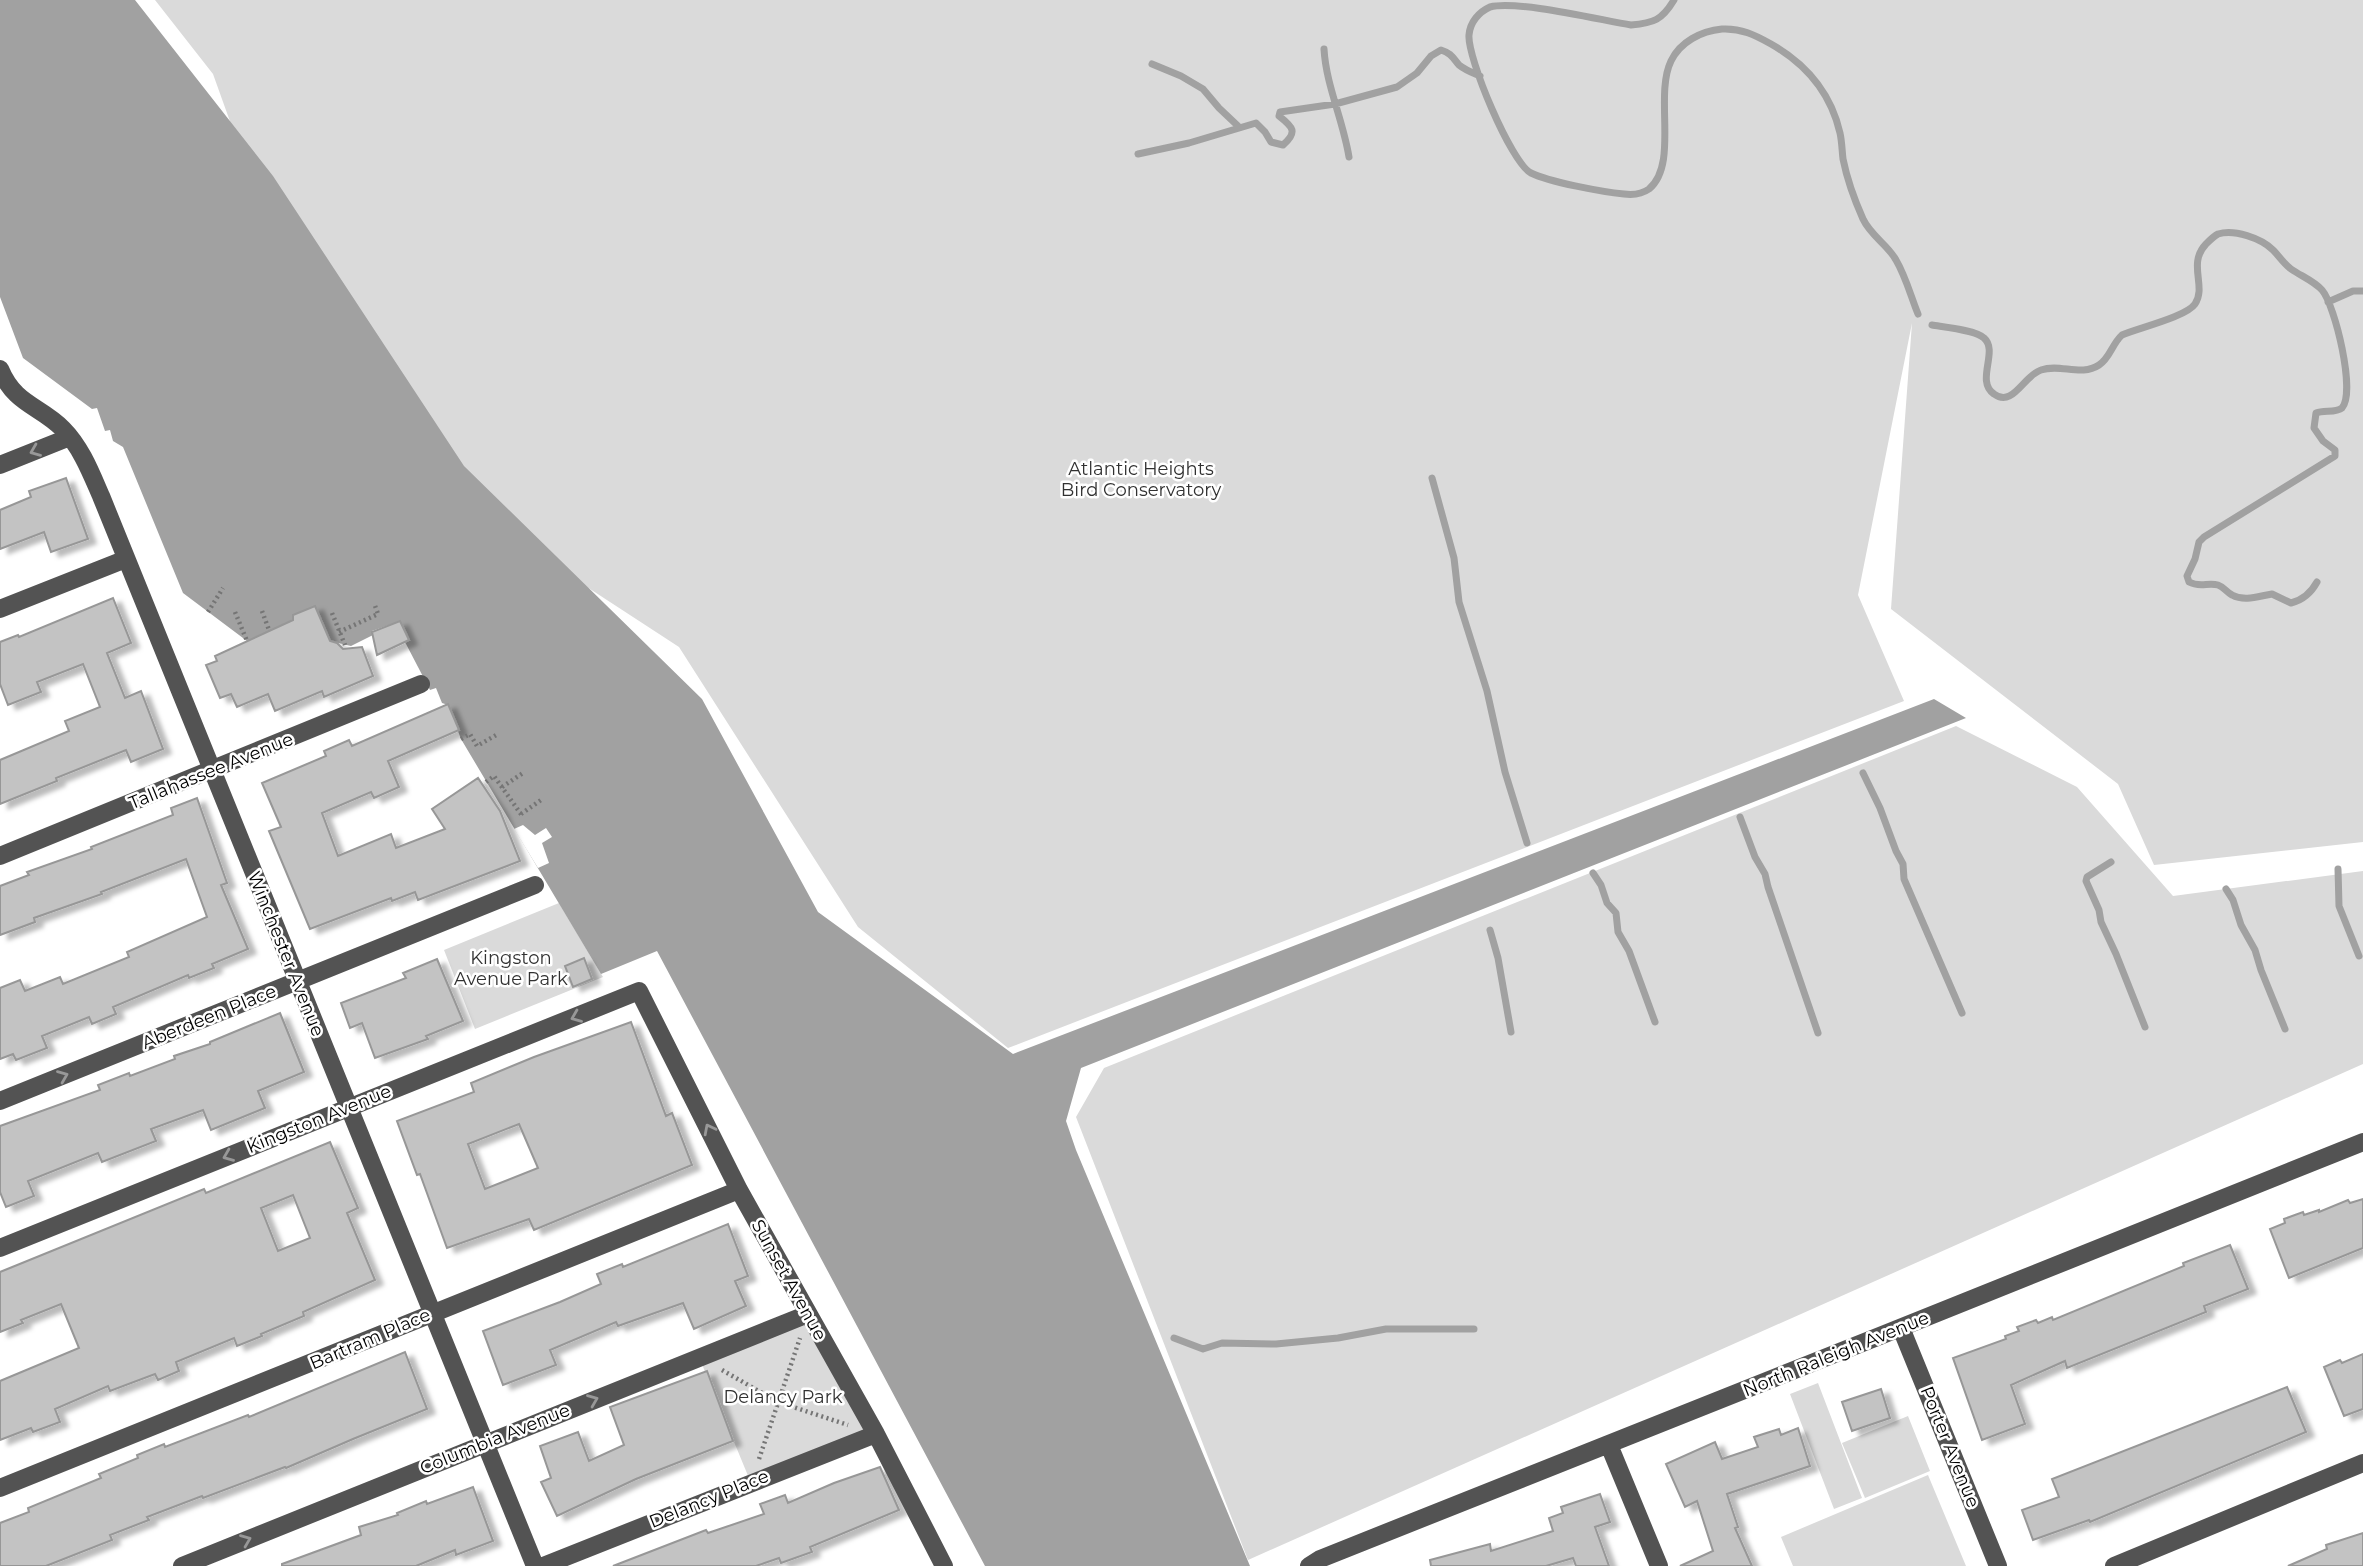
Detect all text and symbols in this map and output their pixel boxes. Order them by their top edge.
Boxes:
one-way arrow [30,443,43,457]
park label: Atlantic Heights Bird Conservatory [1061,458,1221,501]
street label: Tallahassee Avenue [126,728,297,814]
street label: Winchester Avenue [243,868,329,1040]
park label: Kingston Avenue Park [454,947,568,990]
street label: Aberdeen Place [139,980,280,1054]
one-way arrow [570,1008,582,1022]
one-way arrow [57,1070,69,1084]
street label: Kingston Avenue [243,1080,395,1158]
one-way arrow [703,1124,717,1136]
one-way arrow [223,1148,235,1162]
street label: Sunset Avenue [747,1216,831,1344]
street label: Bartram Place [306,1304,434,1374]
street label: North Raleigh Avenue [1740,1307,1932,1401]
street label: Porter Avenue [1916,1383,1984,1511]
park label: Delancy Park [723,1386,843,1408]
one-way arrow [586,1394,598,1408]
street label: Columbia Avenue [417,1399,573,1479]
street label: Delancy Place [646,1465,772,1533]
one-way arrow [239,1535,251,1549]

